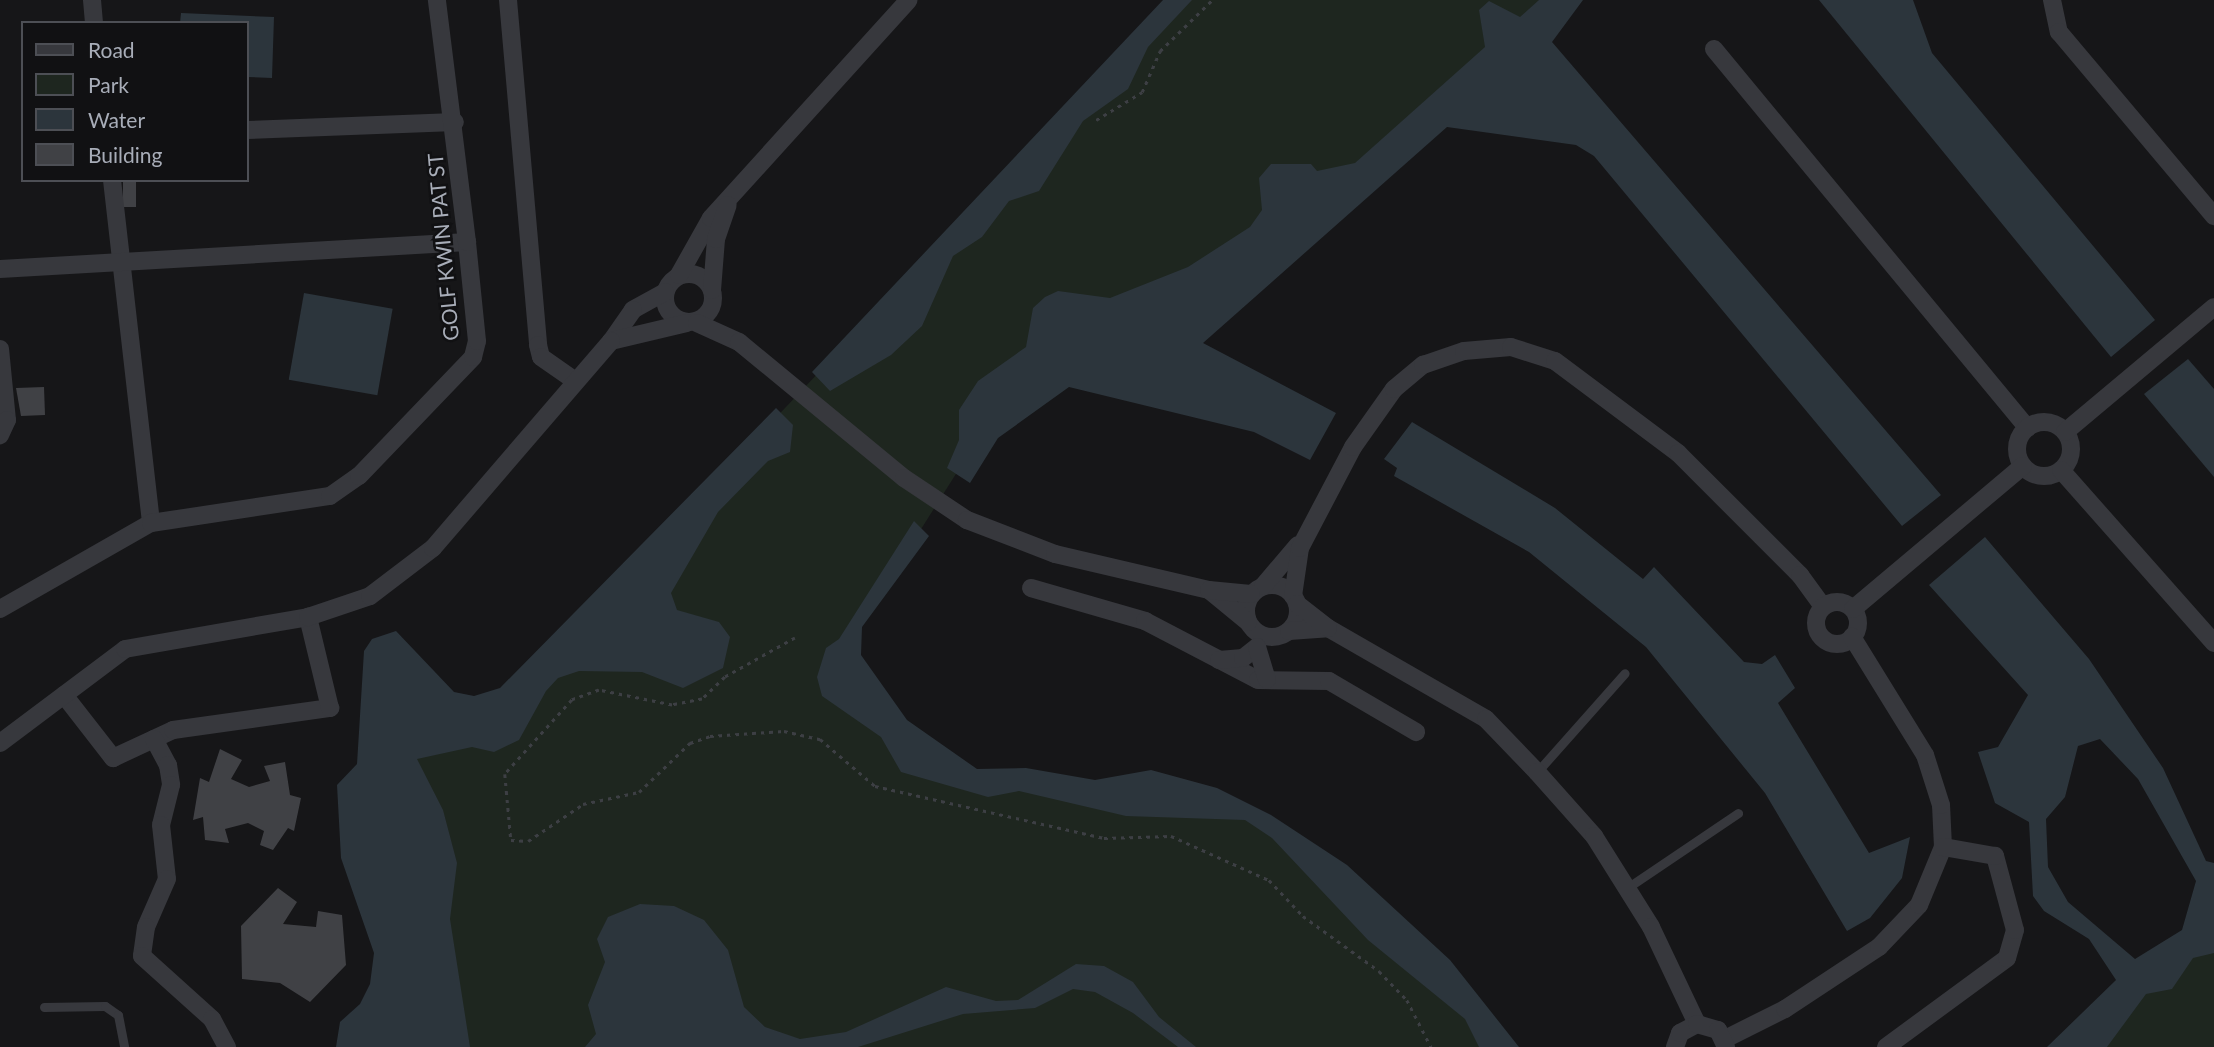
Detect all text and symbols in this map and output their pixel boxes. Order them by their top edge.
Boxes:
legend [21,21,248,182]
text: Road [88,37,135,62]
text: Park [88,72,129,97]
text: Water [88,107,145,132]
text: Building [88,142,163,167]
street label: GOLF KWIN PAT ST [422,152,464,342]

